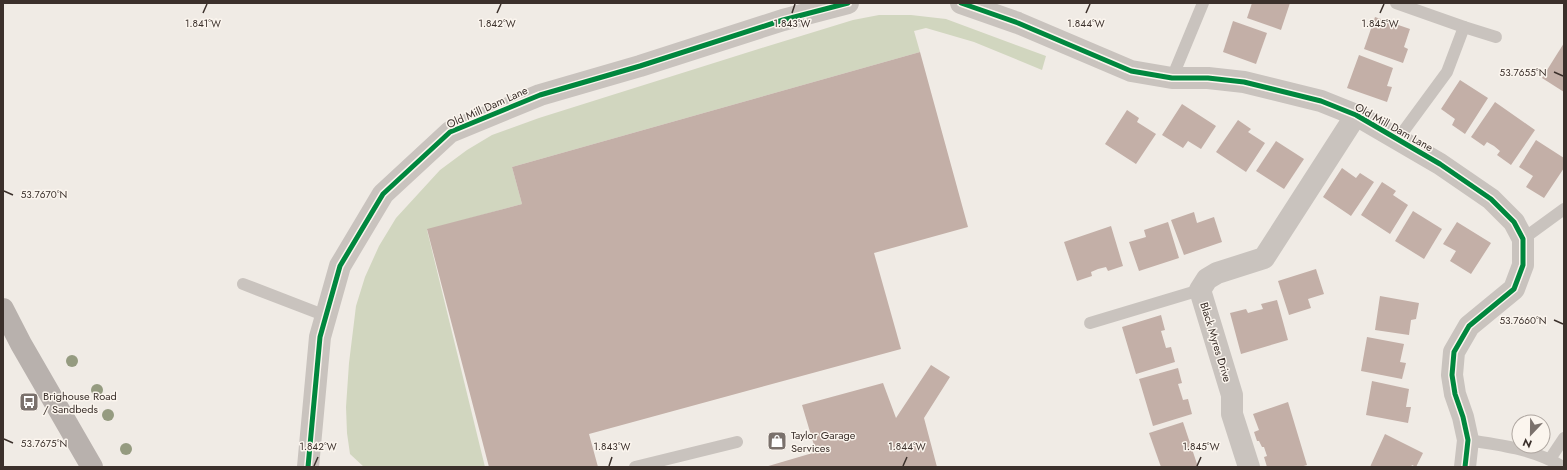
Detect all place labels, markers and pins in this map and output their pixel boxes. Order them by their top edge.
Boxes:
place label: Brighouse Road / Sandbeds [43,388,117,417]
bus stop icon: Brighouse Road / Sandbeds [18,391,40,413]
place label: Taylor Garage Services [791,427,856,456]
shop icon: Taylor Garage Services [766,430,788,452]

